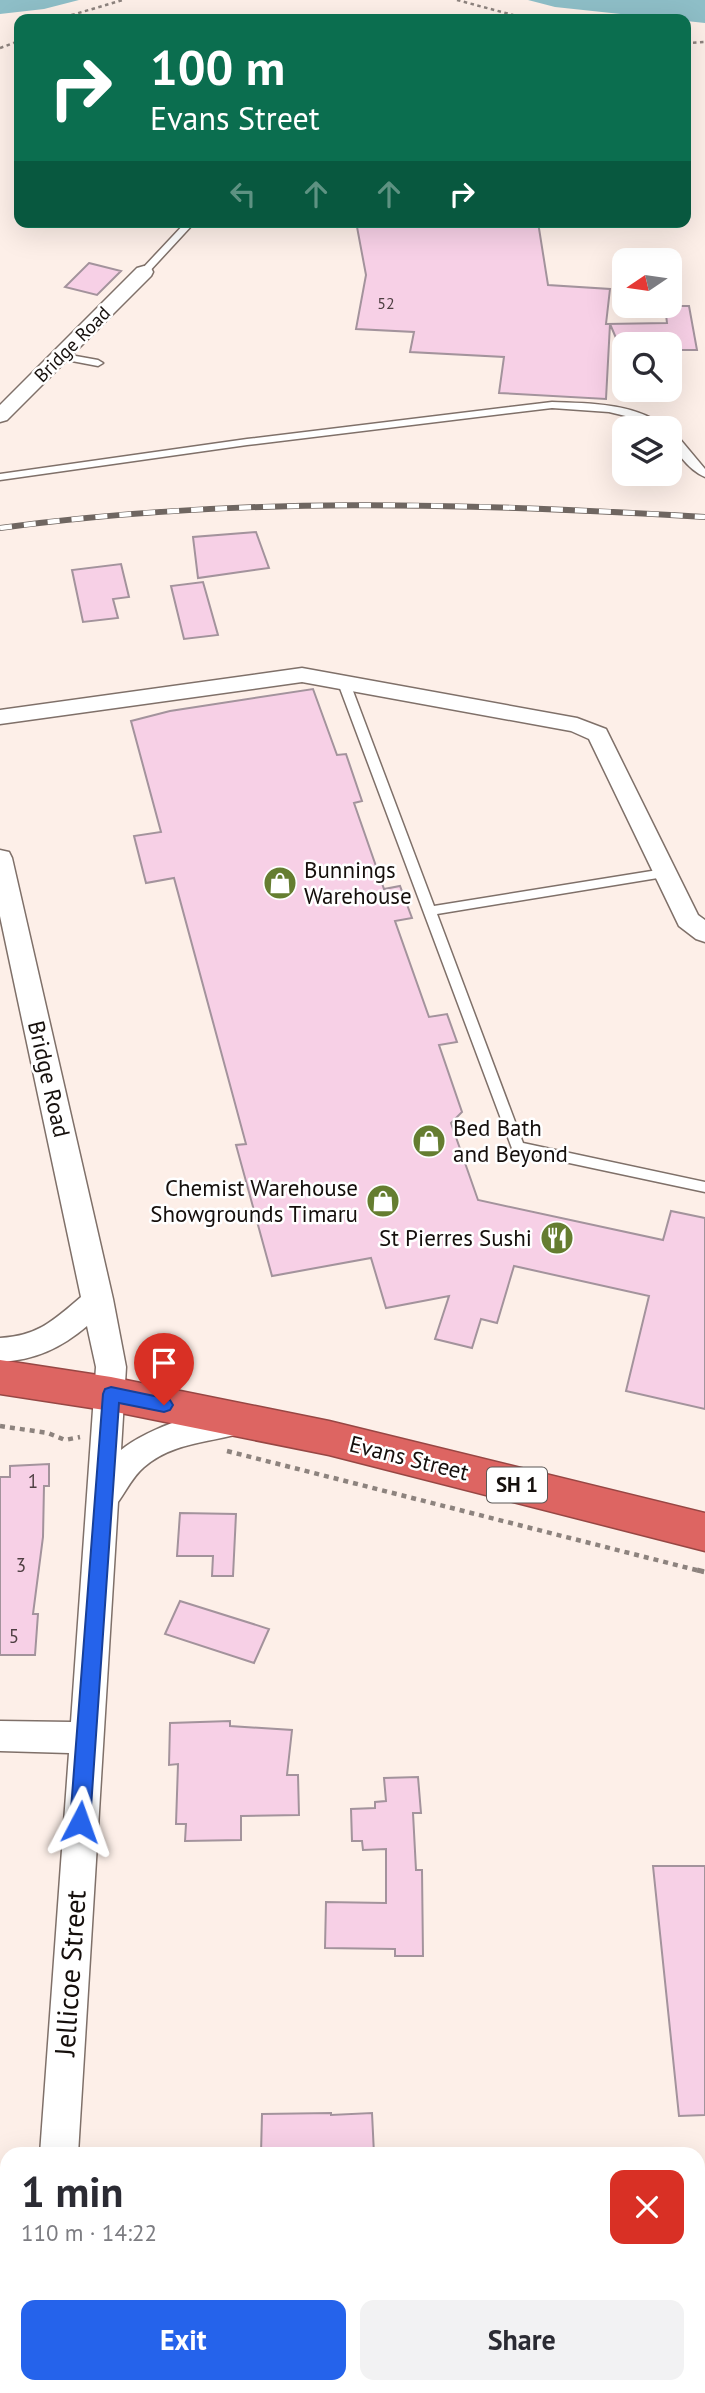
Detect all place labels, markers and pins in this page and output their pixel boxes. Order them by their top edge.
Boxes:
place label: Bunnings Warehouse [304,855,412,910]
shop icon: Bunnings Warehouse [261,864,299,902]
place label: Bed Bath and Beyond [453,1113,568,1168]
shop icon: Bed Bath and Beyond [410,1122,448,1160]
place label: Chemist Warehouse Showgrounds Timaru [150,1173,358,1228]
shop icon: Chemist Warehouse Showgrounds Timaru [364,1182,402,1220]
restaurant icon: St Pierres Sushi [538,1219,576,1257]
place label: St Pierres Sushi [379,1223,532,1252]
pin [134,1333,194,1405]

